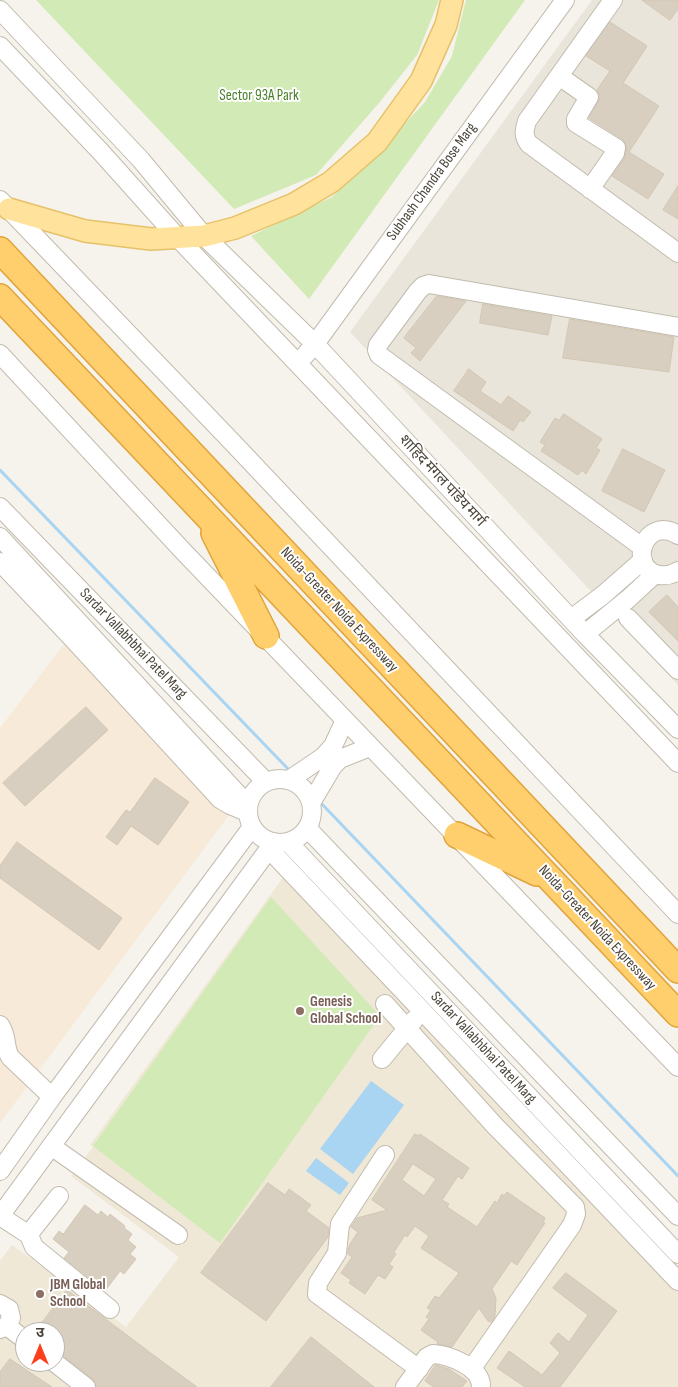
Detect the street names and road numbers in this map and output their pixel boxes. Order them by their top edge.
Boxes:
street label: Subhash Chandra Bose Marg [383,120,481,244]
street label: शाहिद मंगल पांडेय मार्ग [395,431,489,531]
street label: Noida-Greater Noida Expressway [276,544,402,676]
street label: Sardar Vallabhbhai Patel Marg [76,585,190,703]
street label: Noida-Greater Noida Expressway [534,862,660,994]
street label: Sardar Vallabhbhai Patel Marg [426,988,540,1108]

